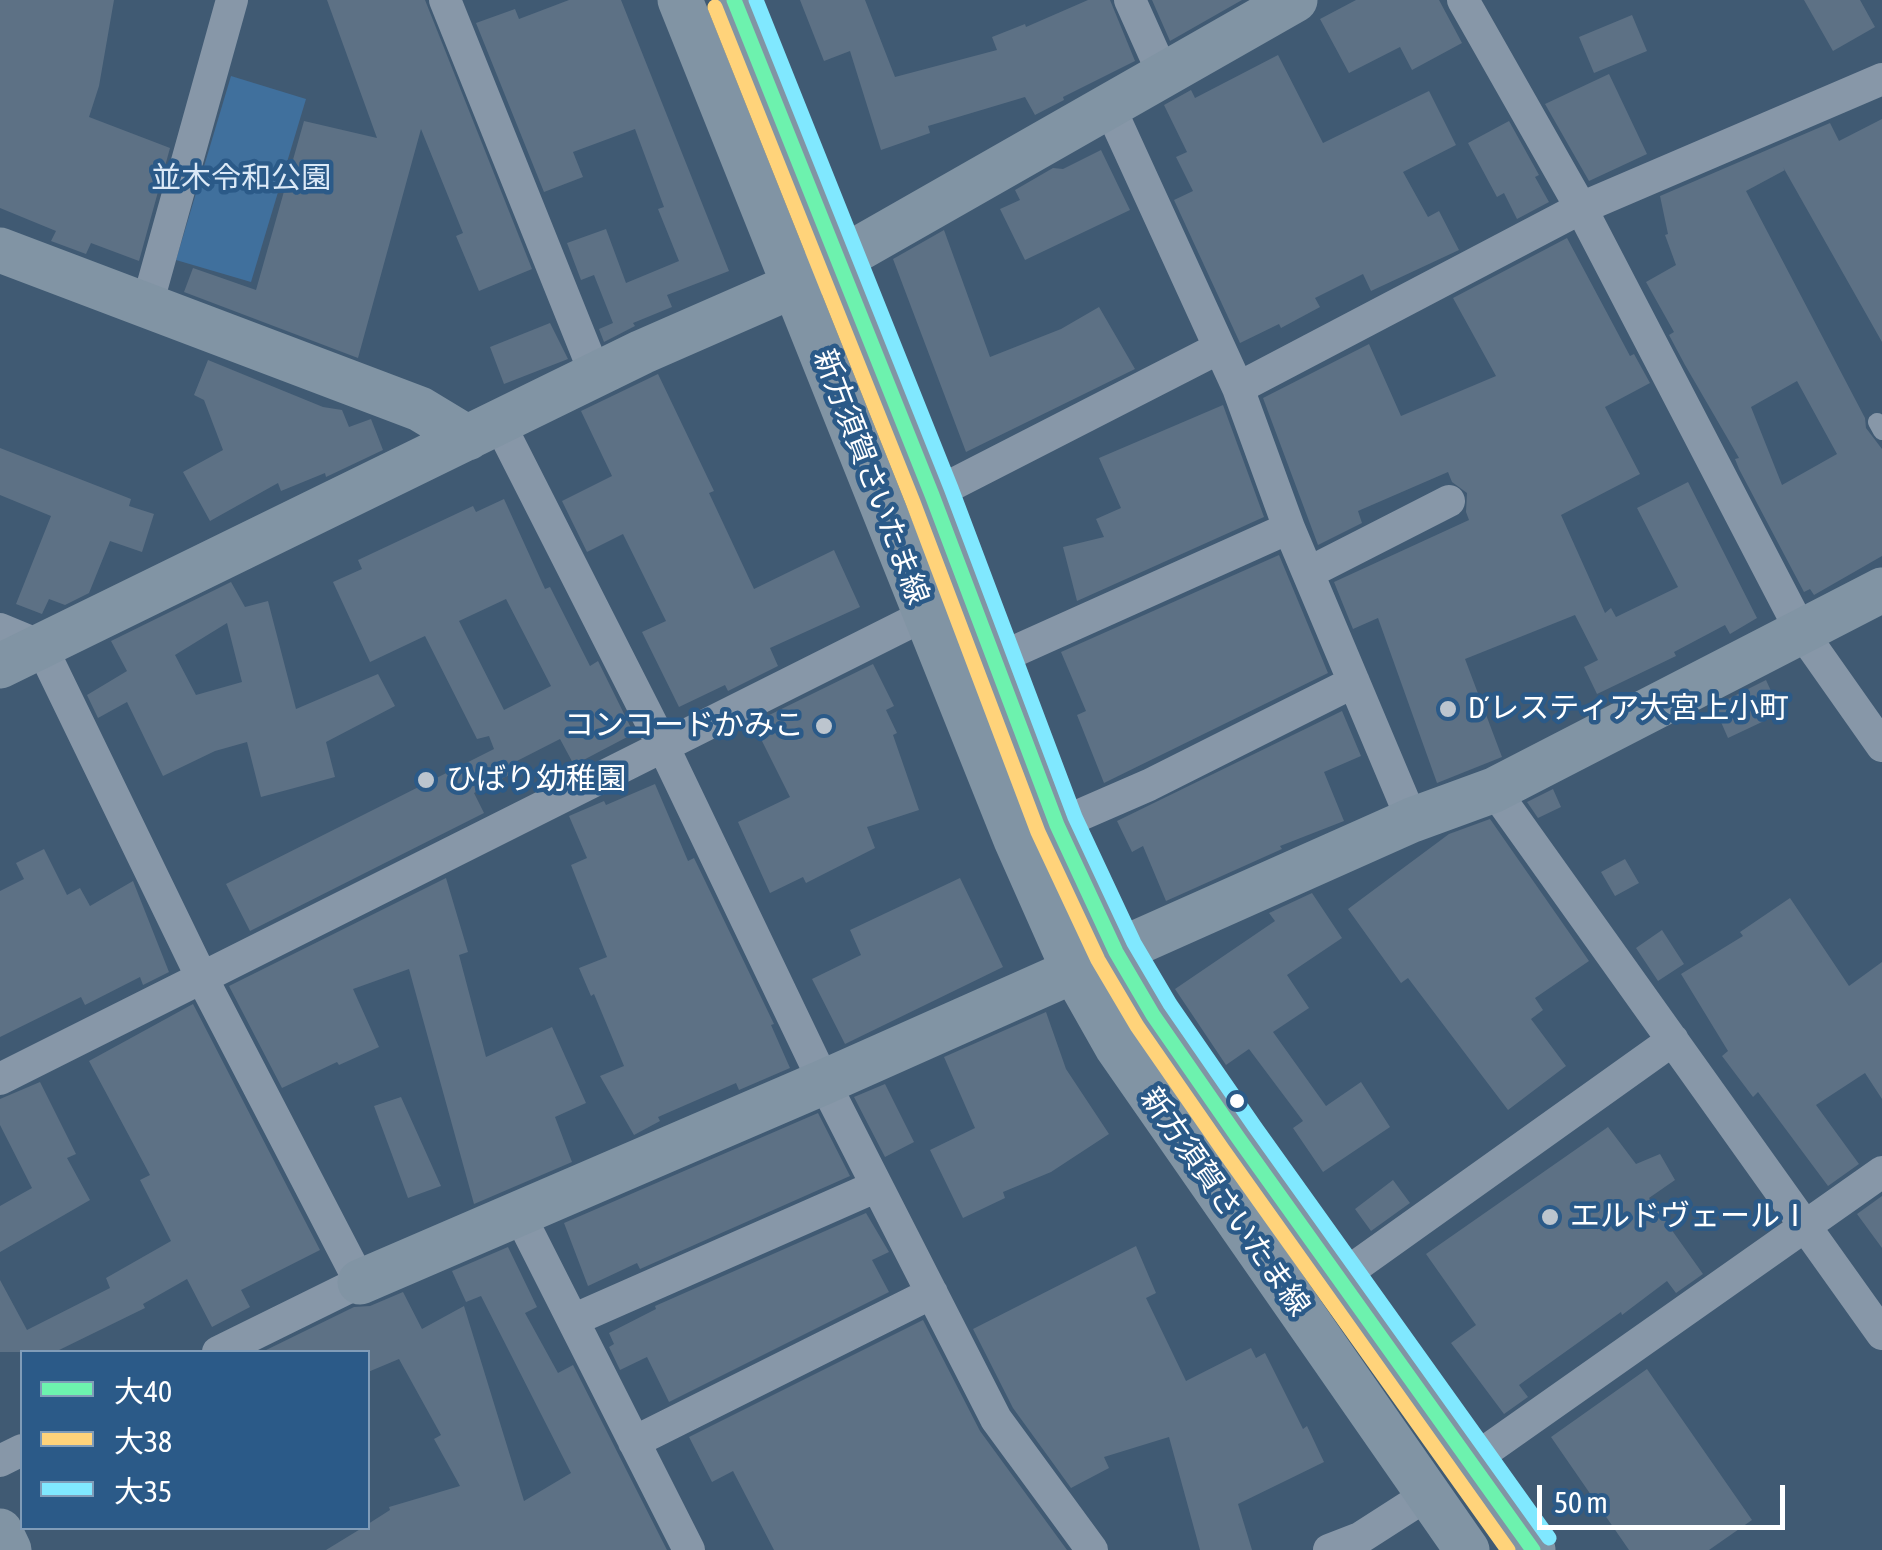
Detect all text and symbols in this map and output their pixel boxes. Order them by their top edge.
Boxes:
park label: 並木令和公園 [151,161,331,197]
street label: 新方須賀さいたま線 [806,345,936,609]
place label: D´レスティア大宮上小町 [1468,691,1789,727]
marker: D´レスティア大宮上小町 [1437,698,1459,720]
place label: コンコードかみこ [564,708,804,744]
marker: コンコードかみこ [813,715,835,737]
place label: ひばり幼稚園 [446,762,626,798]
marker: ひばり幼稚園 [415,769,437,791]
street label: 新方須賀さいたま線 [1133,1081,1317,1323]
unlabelled marker [1227,1091,1247,1111]
place label: エルドヴェールⅠ [1570,1199,1810,1235]
marker: エルドヴェールⅠ [1539,1206,1561,1228]
legend [20,1350,370,1530]
text: 大40 [114,1374,172,1408]
text: 大38 [114,1424,172,1458]
scale bar [1542,1465,1790,1527]
text: 大35 [114,1474,172,1508]
text: 50 m [1554,1485,1608,1519]

